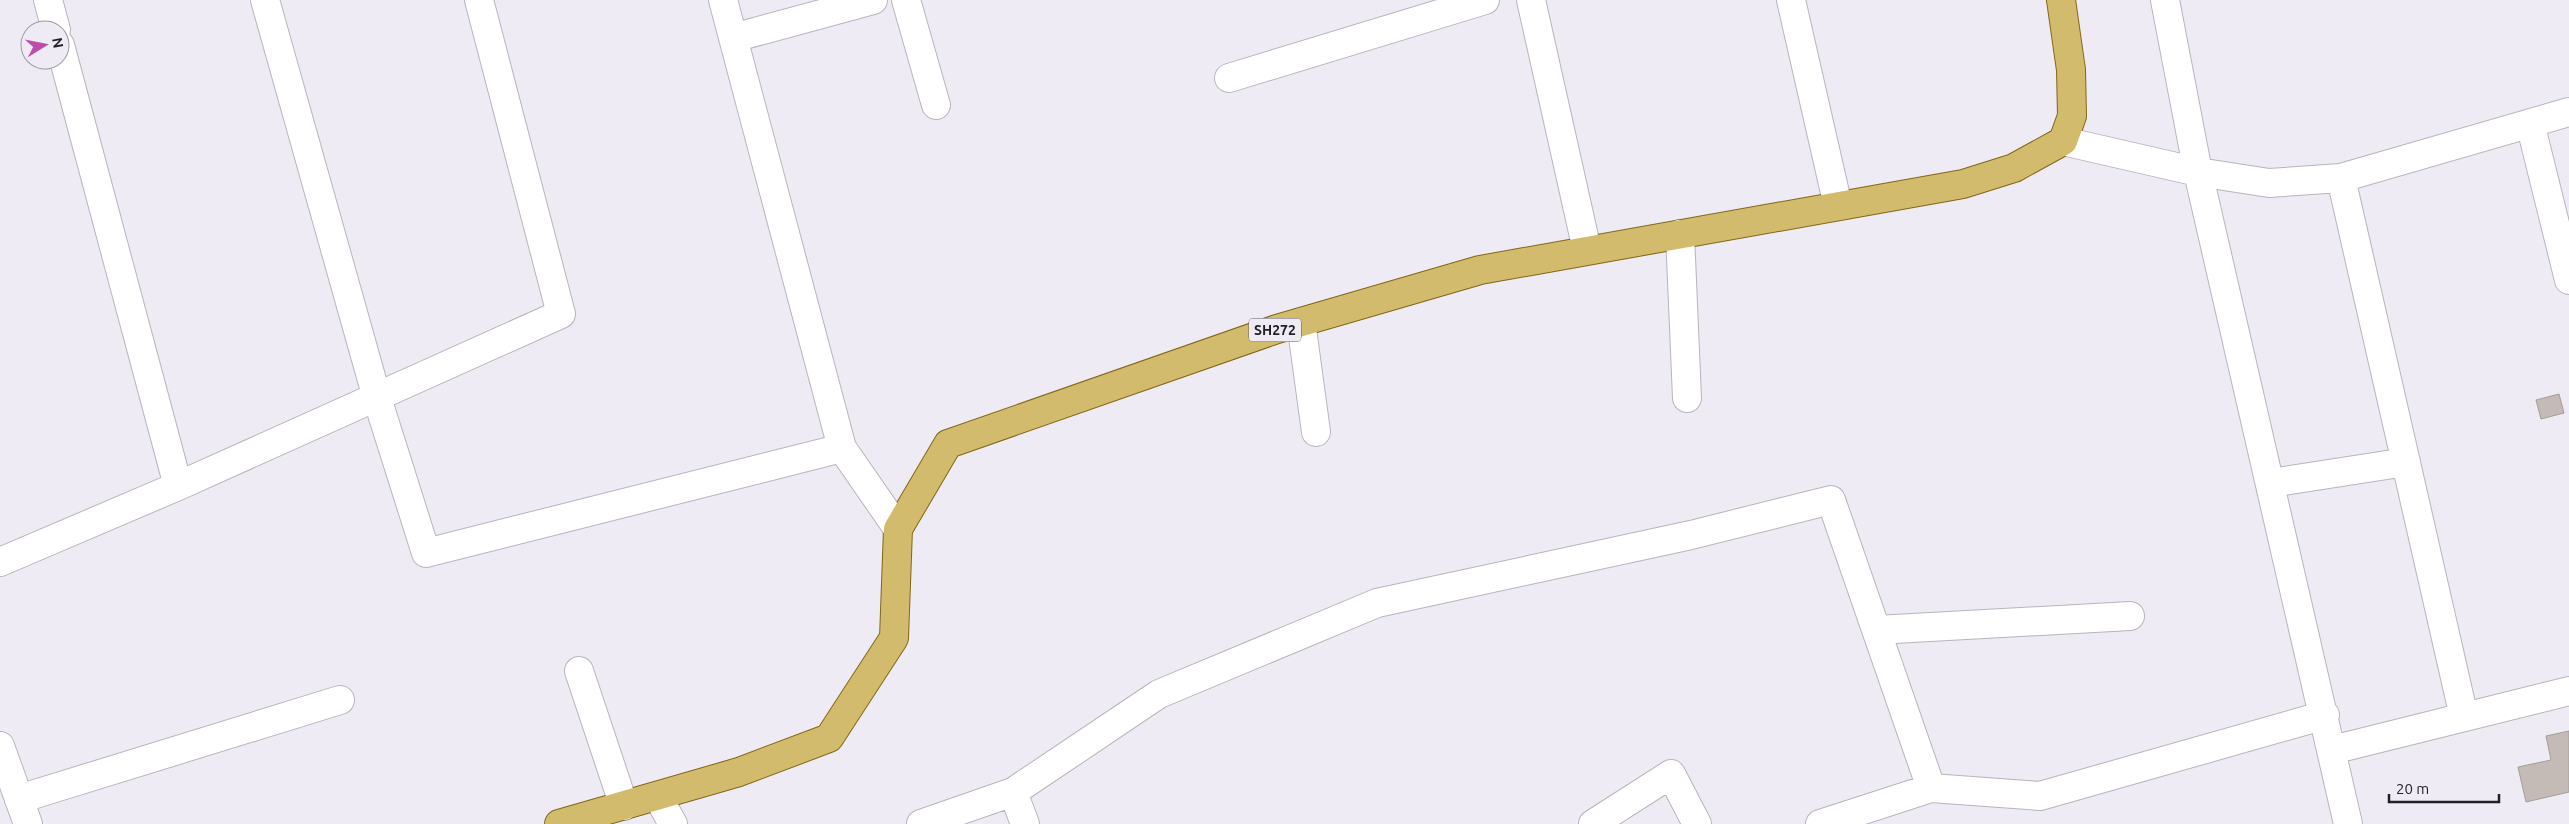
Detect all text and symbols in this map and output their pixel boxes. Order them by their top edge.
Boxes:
north arrow [20,20,70,70]
text: N [49,36,67,49]
road number: SH272 [1249,318,1301,342]
scale bar [2389,772,2499,804]
text: 20 m [2396,780,2429,797]

